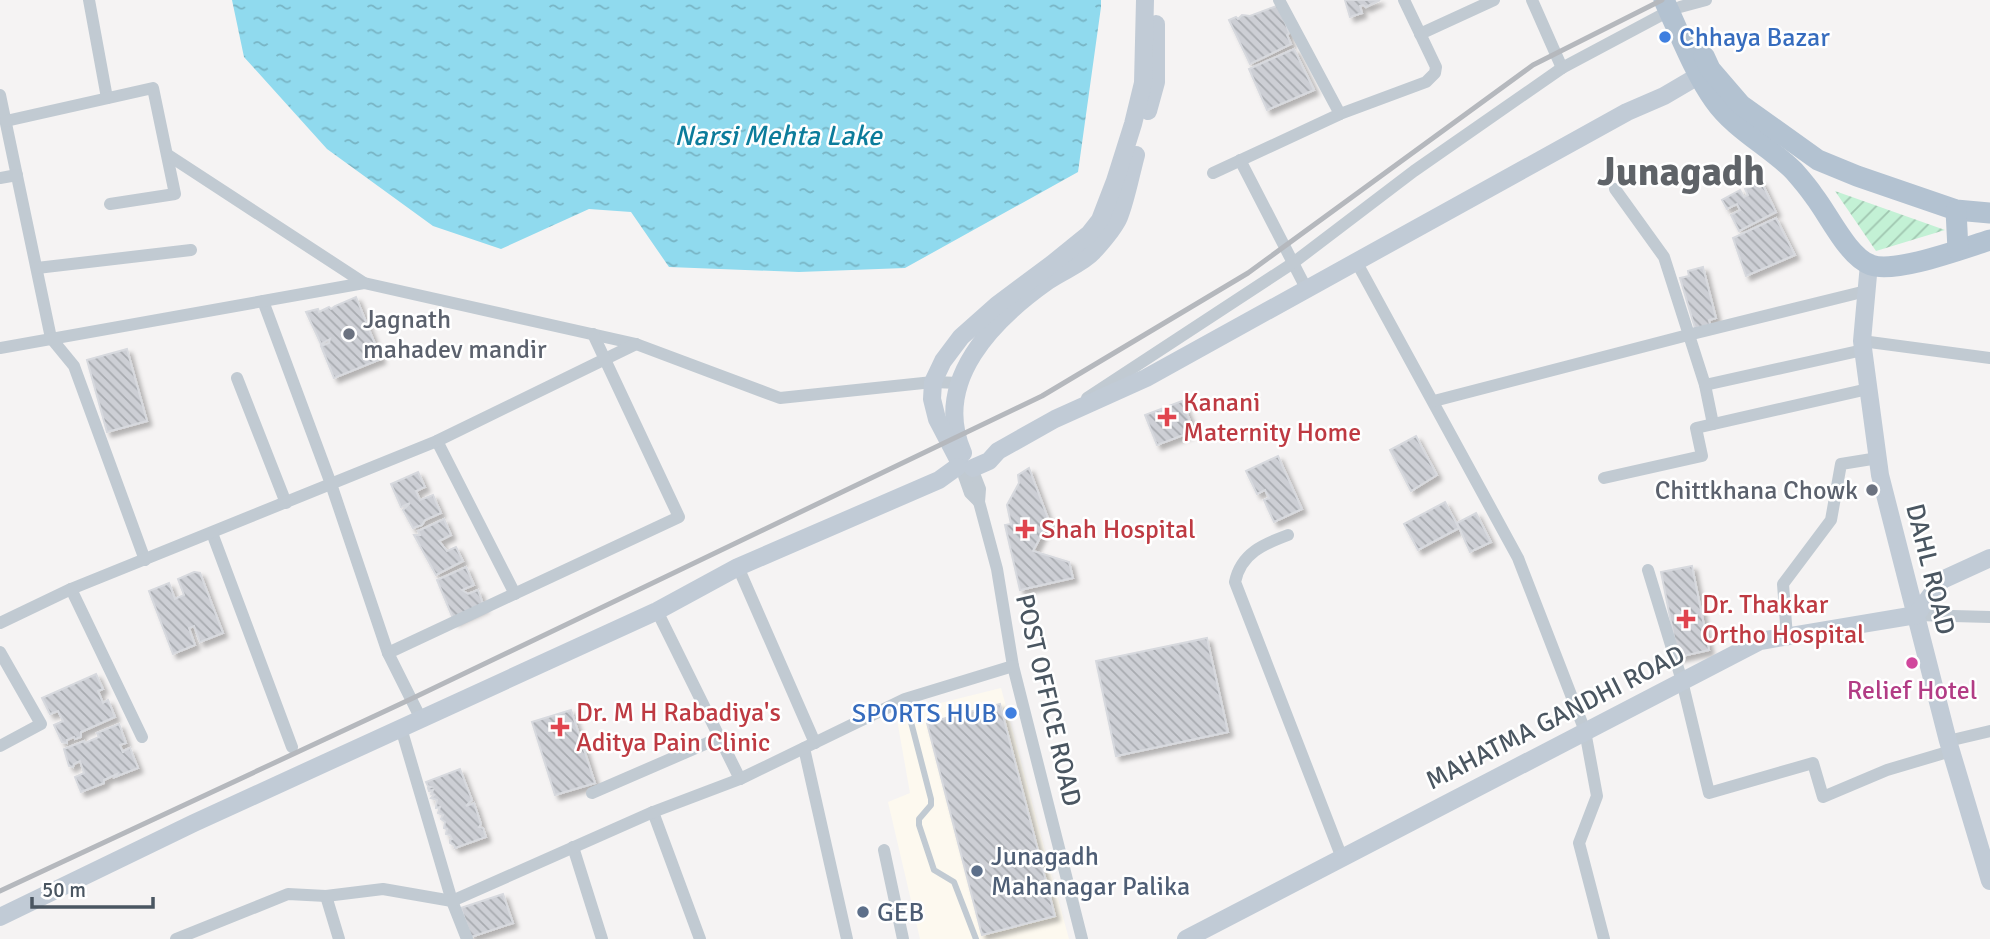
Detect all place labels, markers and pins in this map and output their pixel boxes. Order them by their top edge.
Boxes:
place label: Chhaya Bazar [1679,22,1830,54]
marker: Chhaya Bazar [1657,29,1673,45]
place label: Jagnath mahadev mandir [363,304,547,366]
marker: Jagnath mahadev mandir [341,326,357,342]
place label: Kanani Maternity Home [1183,387,1361,449]
marker: Kanani Maternity Home [1157,407,1177,427]
place label: Chittkhana Chowk [1655,475,1858,507]
marker: Chittkhana Chowk [1864,482,1880,498]
place label: Shah Hospital [1041,514,1196,546]
marker: Shah Hospital [1015,519,1035,539]
place label: Dr. Thakkar Ortho Hospital [1702,589,1865,651]
marker: Dr. Thakkar Ortho Hospital [1676,609,1696,629]
marker: Relief Hotel [1904,655,1920,671]
place label: Relief Hotel [1847,675,1977,707]
place label: Dr. M H Rabadiya's Aditya Pain Clinic [576,697,781,759]
place label: SPORTS HUB [852,698,997,730]
marker: SPORTS HUB [1003,705,1019,721]
marker: Dr. M H Rabadiya's Aditya Pain Clinic [550,717,570,737]
place label: Junagadh Mahanagar Palika [991,841,1190,903]
marker: Junagadh Mahanagar Palika [969,863,985,879]
place label: GEB [877,897,924,929]
marker: GEB [855,904,871,920]

